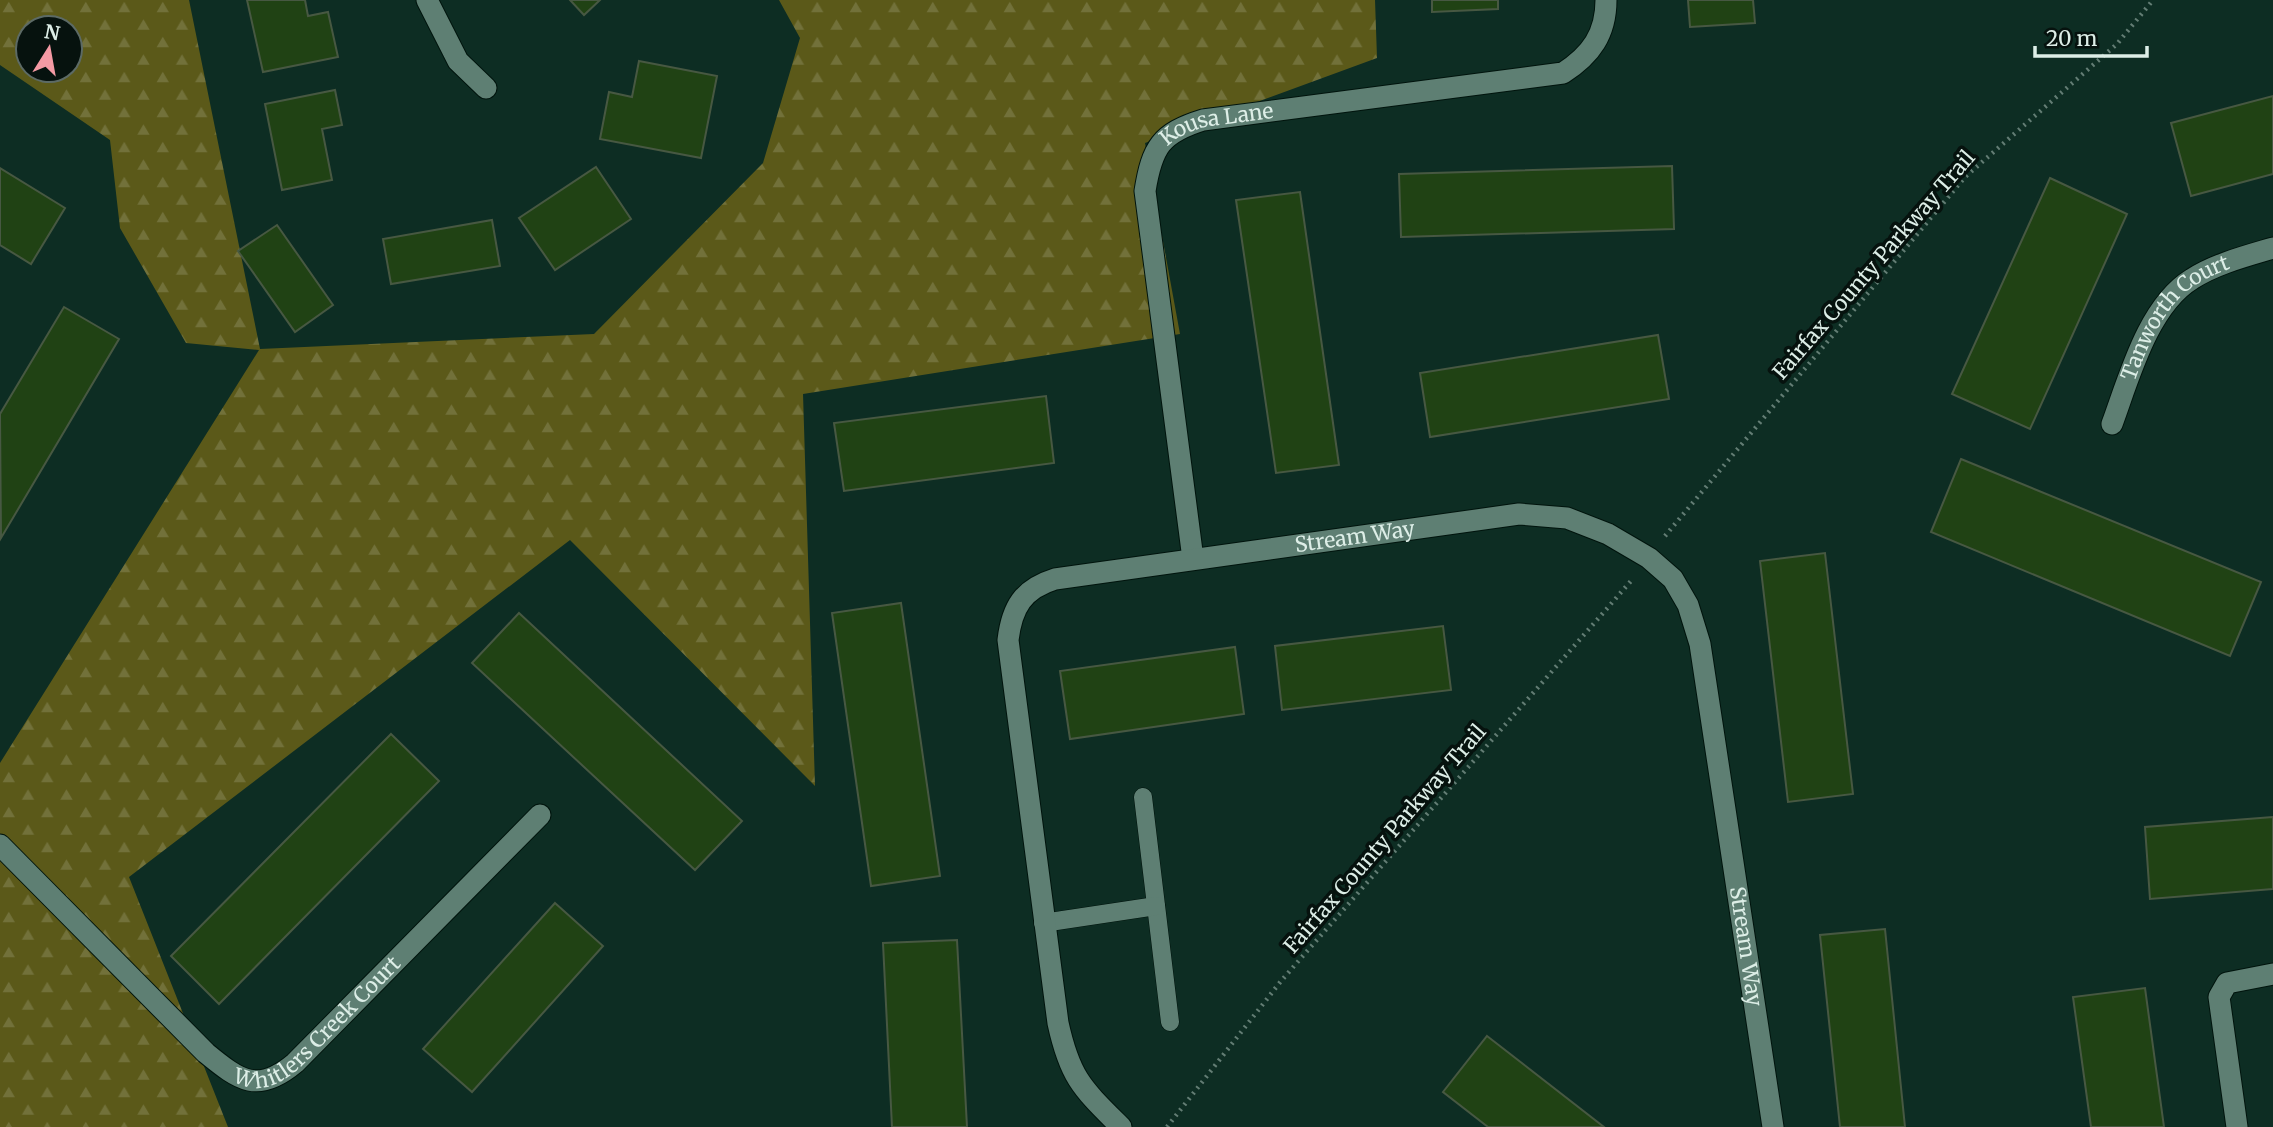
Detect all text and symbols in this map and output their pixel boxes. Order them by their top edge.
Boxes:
north arrow [14,14,84,84]
scale bar [2035,14,2147,58]
text: N [43,19,62,46]
text: 20 m [2046,25,2098,52]
street label: Kousa Lane [1154,97,1275,151]
street label: Fairfax County Parkway Trail [1767,144,1981,385]
street label: Tanworth Court [2115,249,2233,384]
street label: Stream Way [1293,515,1417,558]
street label: Fairfax County Parkway Trail [1278,718,1492,959]
street label: Stream Way [1724,885,1769,1009]
street label: Whitlers Creek Court [229,950,406,1095]

